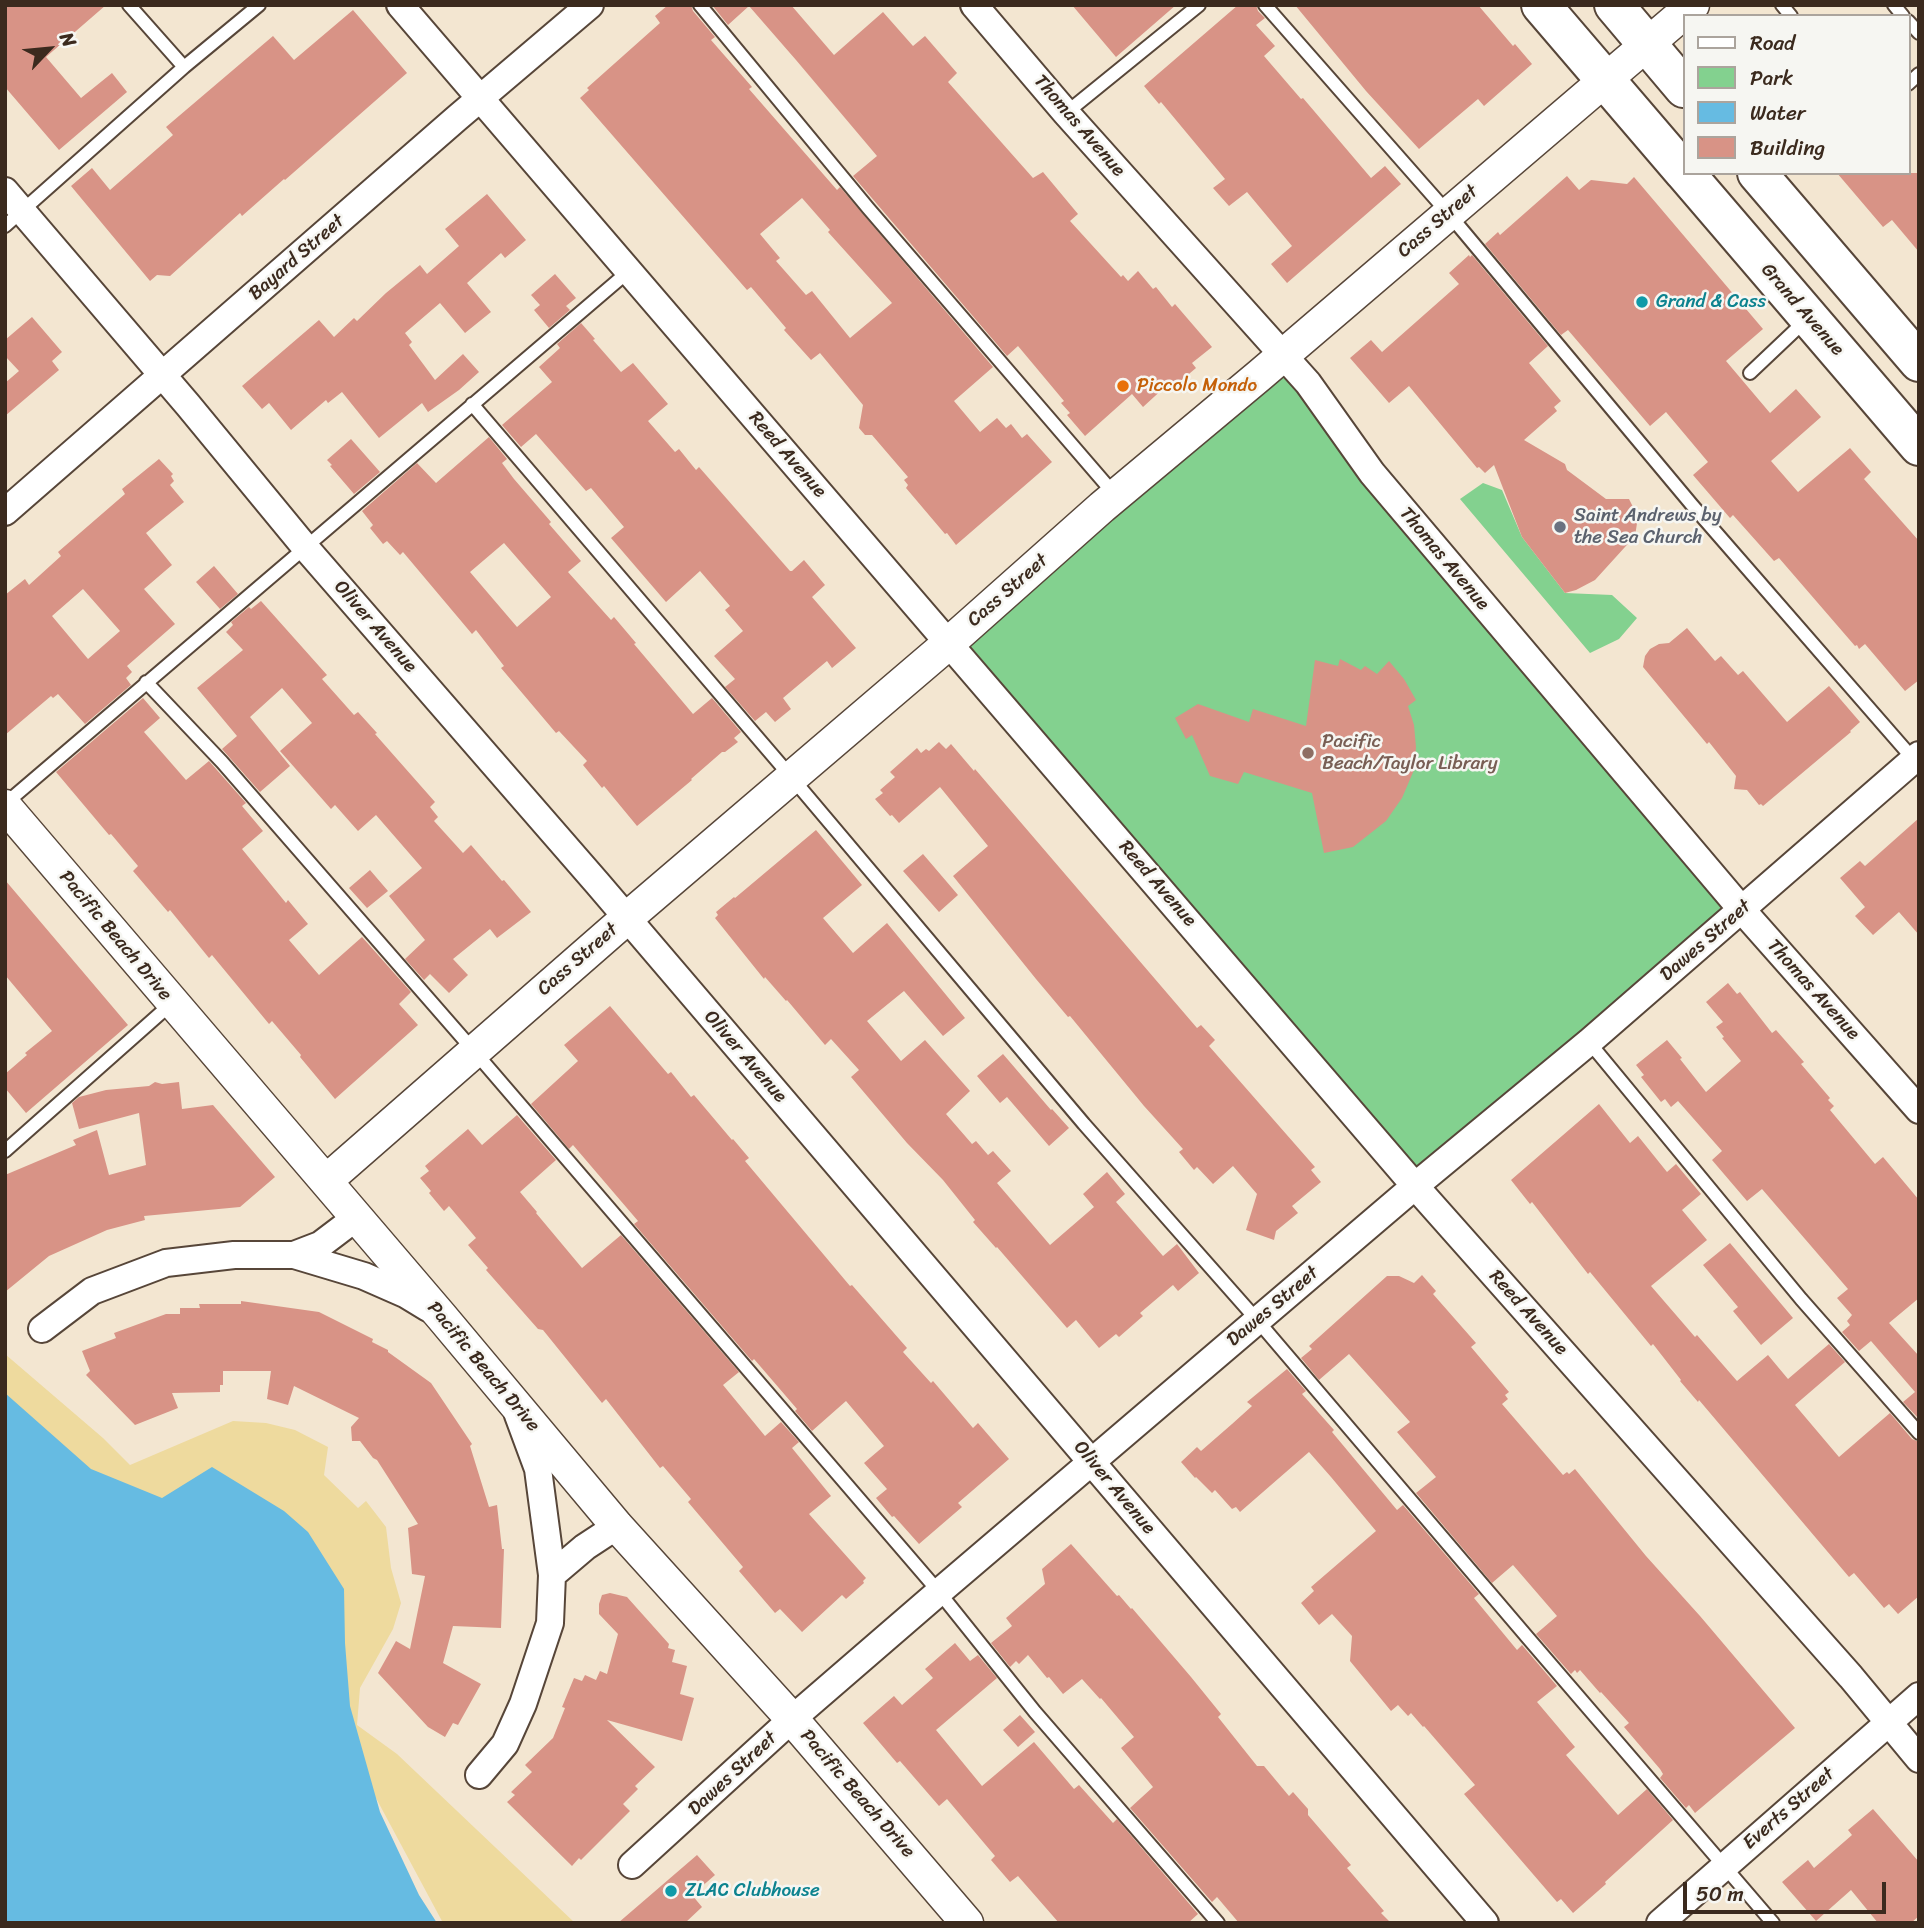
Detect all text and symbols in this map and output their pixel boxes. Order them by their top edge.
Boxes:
north arrow [14,14,84,84]
legend [1682,14,1910,175]
text: Road [1750,24,1795,62]
text: N [51,26,86,53]
text: Park [1750,59,1793,97]
street label: Thomas Avenue [1029,70,1129,182]
text: Water [1750,94,1805,132]
text: Building [1750,129,1825,167]
street label: Cass Street [1393,181,1483,263]
street label: Bayard Street [245,210,349,306]
street label: Grand Avenue [1756,259,1848,361]
place label: Grand & Cass [1656,291,1766,313]
marker: Grand & Cass [1634,294,1650,310]
place label: Piccolo Mondo [1137,375,1257,397]
marker: Piccolo Mondo [1115,378,1131,394]
street label: Reed Avenue [743,407,831,503]
street label: Thomas Avenue [1394,503,1494,615]
place label: Saint Andrews by the Sea Church [1574,505,1722,549]
marker: Saint Andrews by the Sea Church [1552,519,1568,535]
street label: Cass Street [963,550,1053,632]
street label: Oliver Avenue [329,576,421,678]
place label: Pacific Beach/Taylor Library [1322,731,1498,775]
marker: Pacific Beach/Taylor Library [1300,745,1316,761]
street label: Reed Avenue [1113,836,1201,932]
street label: Pacific Beach Drive [54,866,176,1006]
street label: Dawes Street [1656,895,1756,987]
street label: Cass Street [533,919,623,1001]
street label: Thomas Avenue [1762,935,1864,1045]
street label: Oliver Avenue [699,1006,791,1108]
street label: Dawes Street [1223,1262,1323,1352]
street label: Reed Avenue [1484,1266,1572,1360]
street label: Pacific Beach Drive [422,1297,544,1437]
street label: Oliver Avenue [1068,1437,1160,1539]
street label: Pacific Beach Drive [795,1725,919,1863]
street label: Dawes Street [684,1727,782,1821]
street label: Everts Street [1739,1763,1839,1855]
scale bar [1686,1868,1889,1912]
text: 50 m [1696,1875,1744,1913]
place label: ZLAC Clubhouse [685,1880,820,1902]
marker: ZLAC Clubhouse [663,1883,679,1899]

